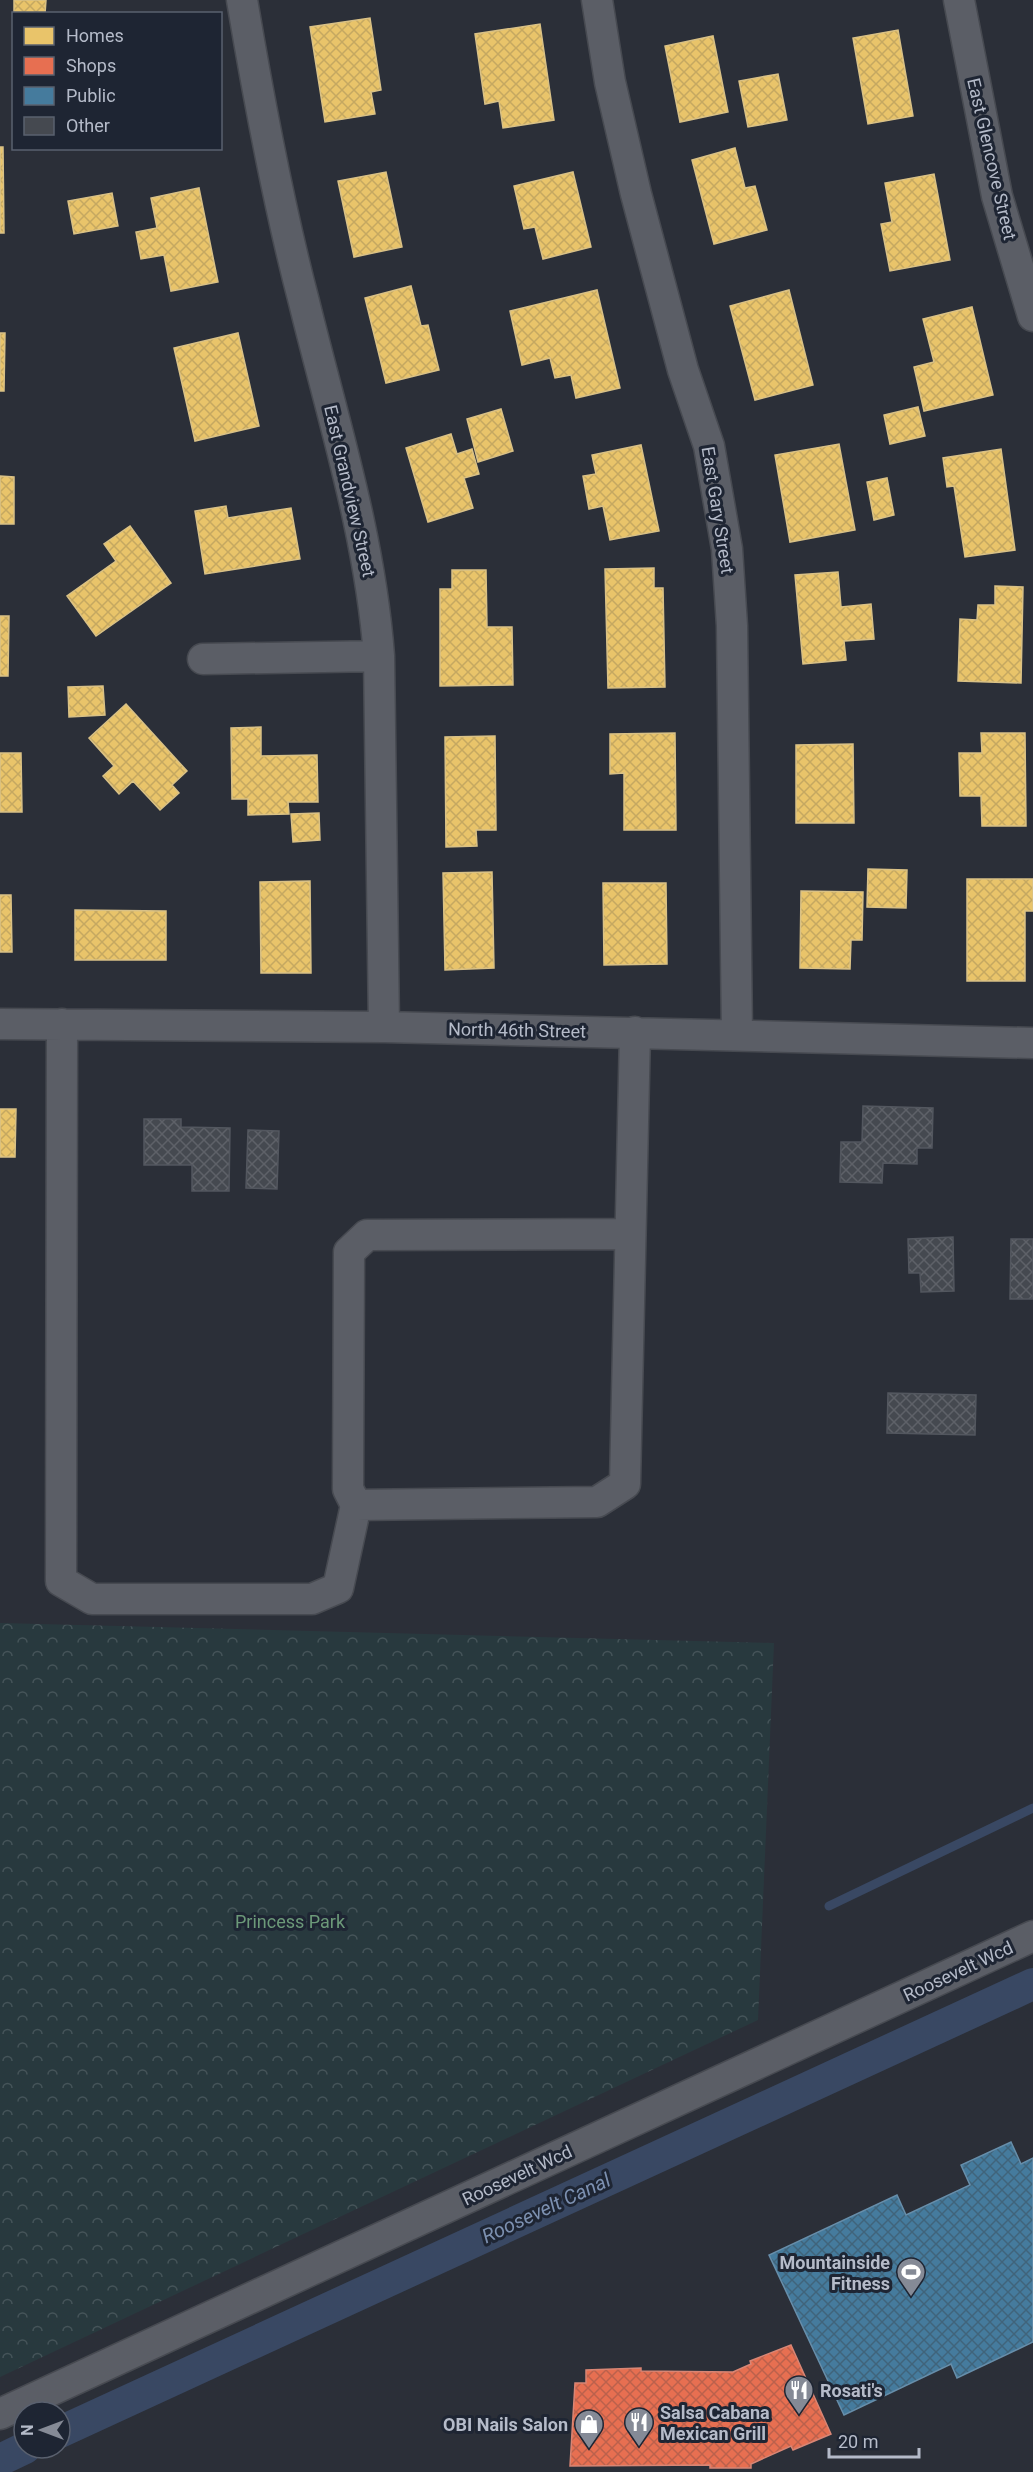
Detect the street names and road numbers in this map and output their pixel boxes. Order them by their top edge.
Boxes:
street label: East Glencove Street [963,76,1021,242]
street label: East Grandview Street [320,403,380,579]
street label: East Gary Street [698,445,738,575]
street label: North 46th Street [448,1018,586,1042]
street label: Roosevelt Wcd [900,1936,1016,2006]
street label: Roosevelt Wcd [459,2140,575,2210]

